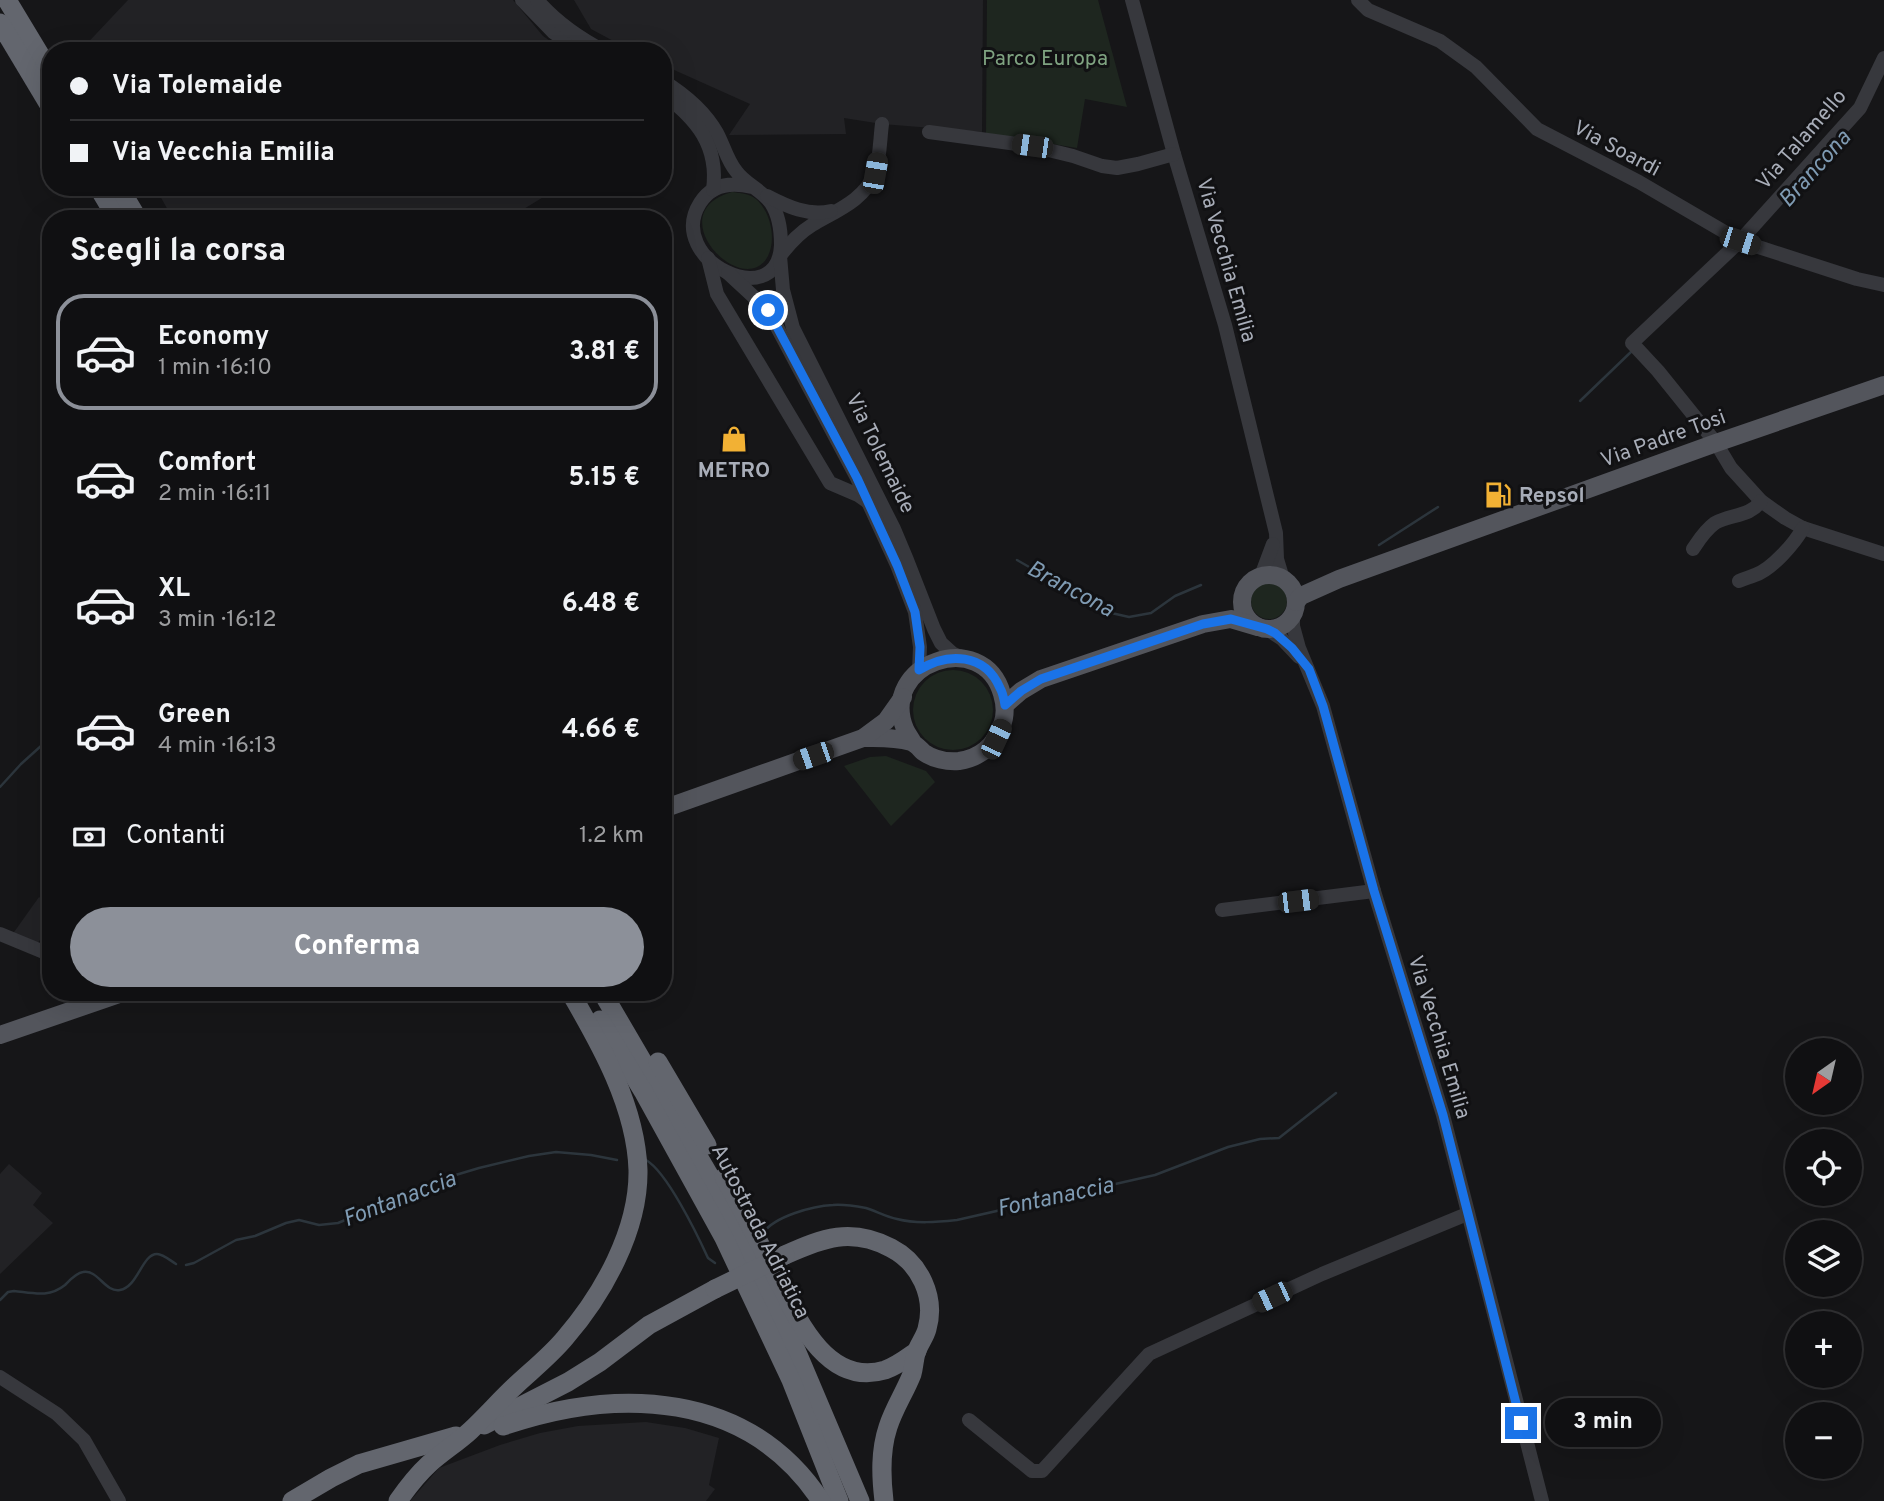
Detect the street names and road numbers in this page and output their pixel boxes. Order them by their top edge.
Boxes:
street label: Via Talamello [1751,84,1853,196]
street label: Via Soardi [1568,115,1665,184]
street label: Via Vecchia Emilia [1189,175,1262,346]
street label: Via Tolemaide [839,389,920,518]
street label: Via Padre Tosi [1597,404,1730,475]
street label: Via Vecchia Emilia [1401,953,1476,1122]
street label: Autostrada Adriatica [704,1140,815,1323]

